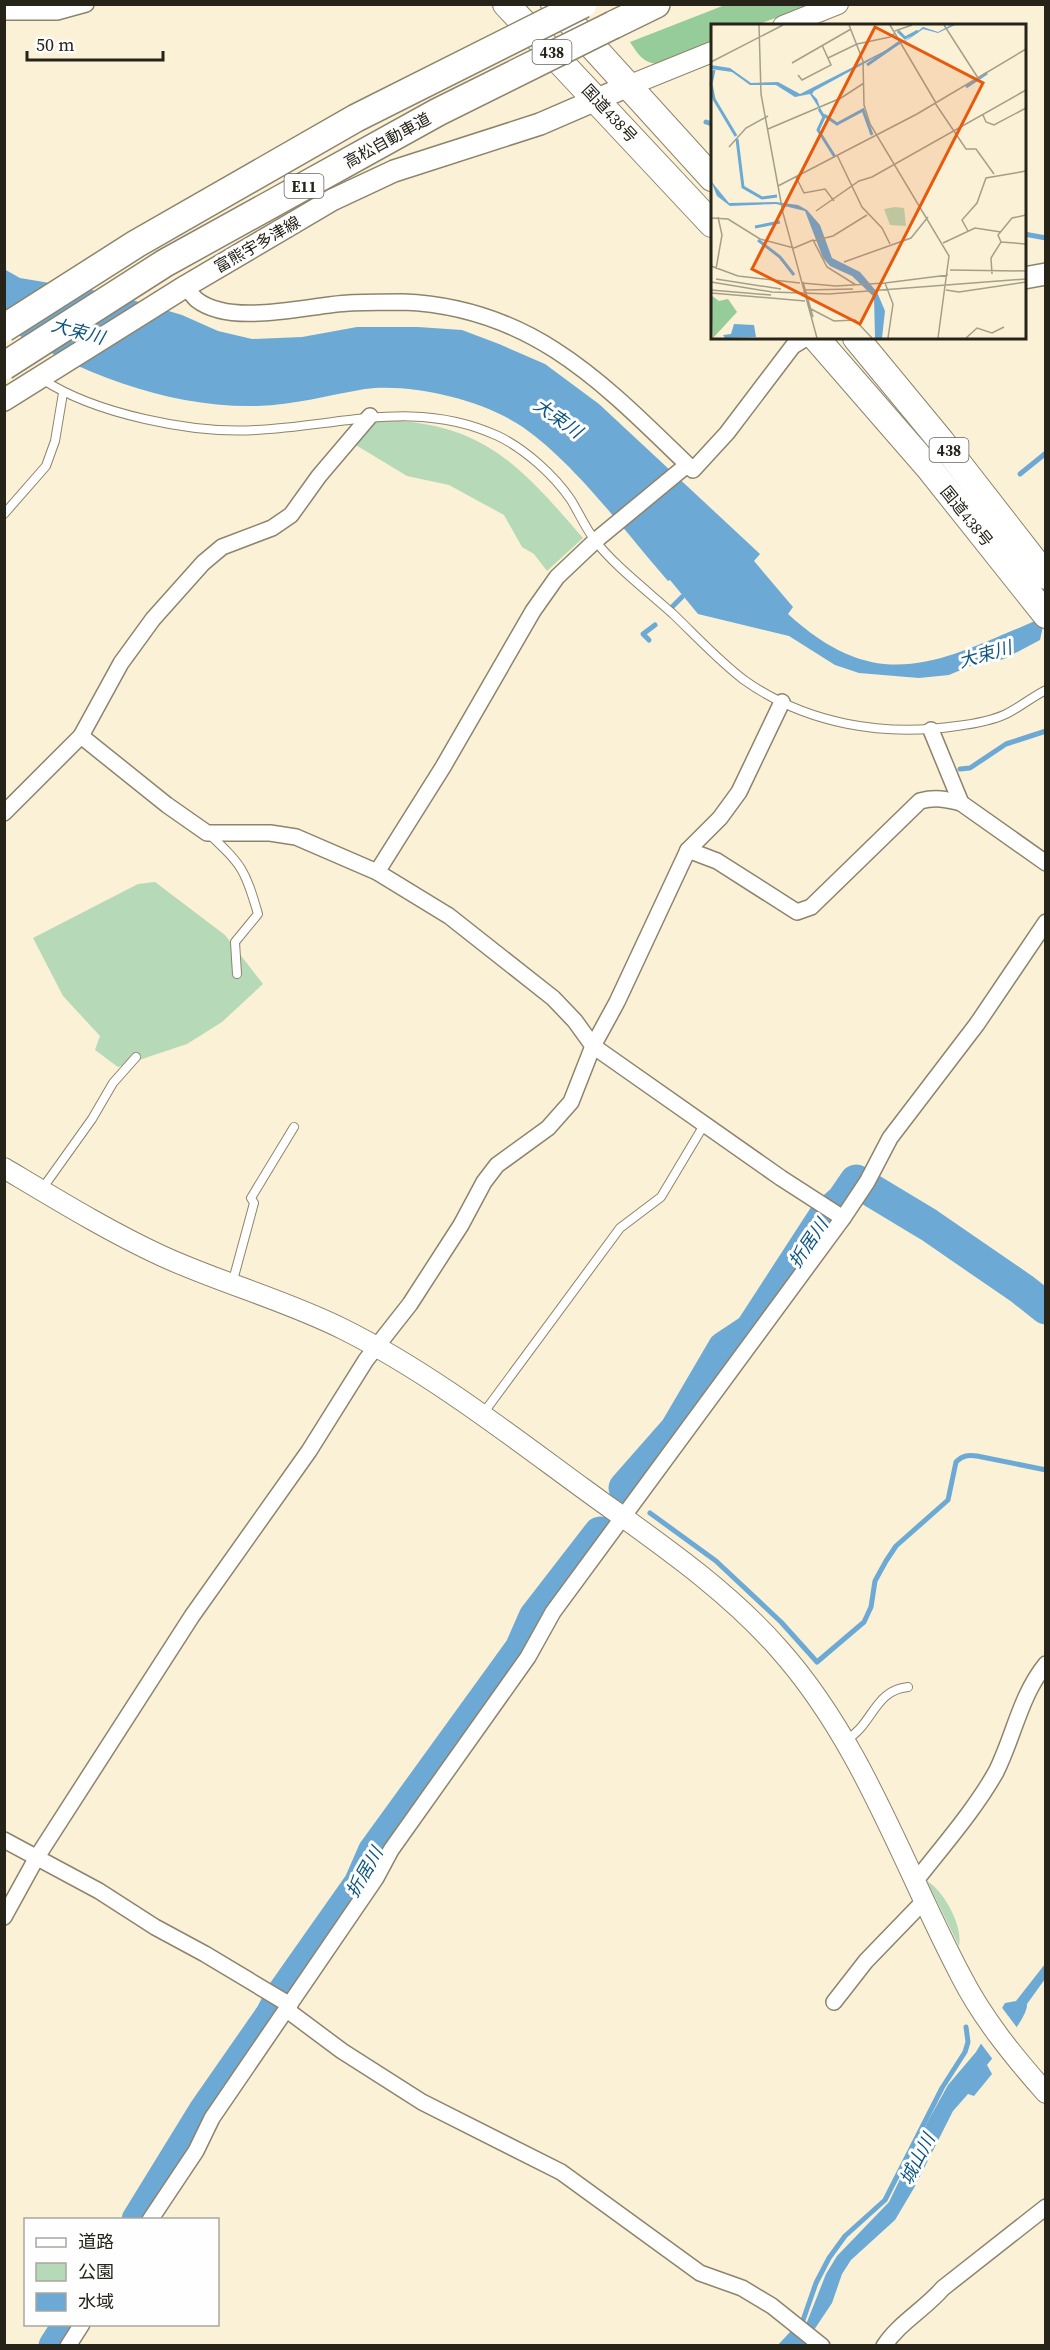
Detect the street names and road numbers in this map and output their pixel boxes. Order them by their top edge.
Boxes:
road number: 438 [532,40,572,64]
street label: 国道438号 [577,79,643,147]
street label: 高松自動車道 [340,107,434,173]
road number: E11 [284,174,324,198]
street label: 富熊宇多津線 [210,210,304,278]
road number: 438 [930,438,968,462]
street label: 国道438号 [936,481,998,551]

